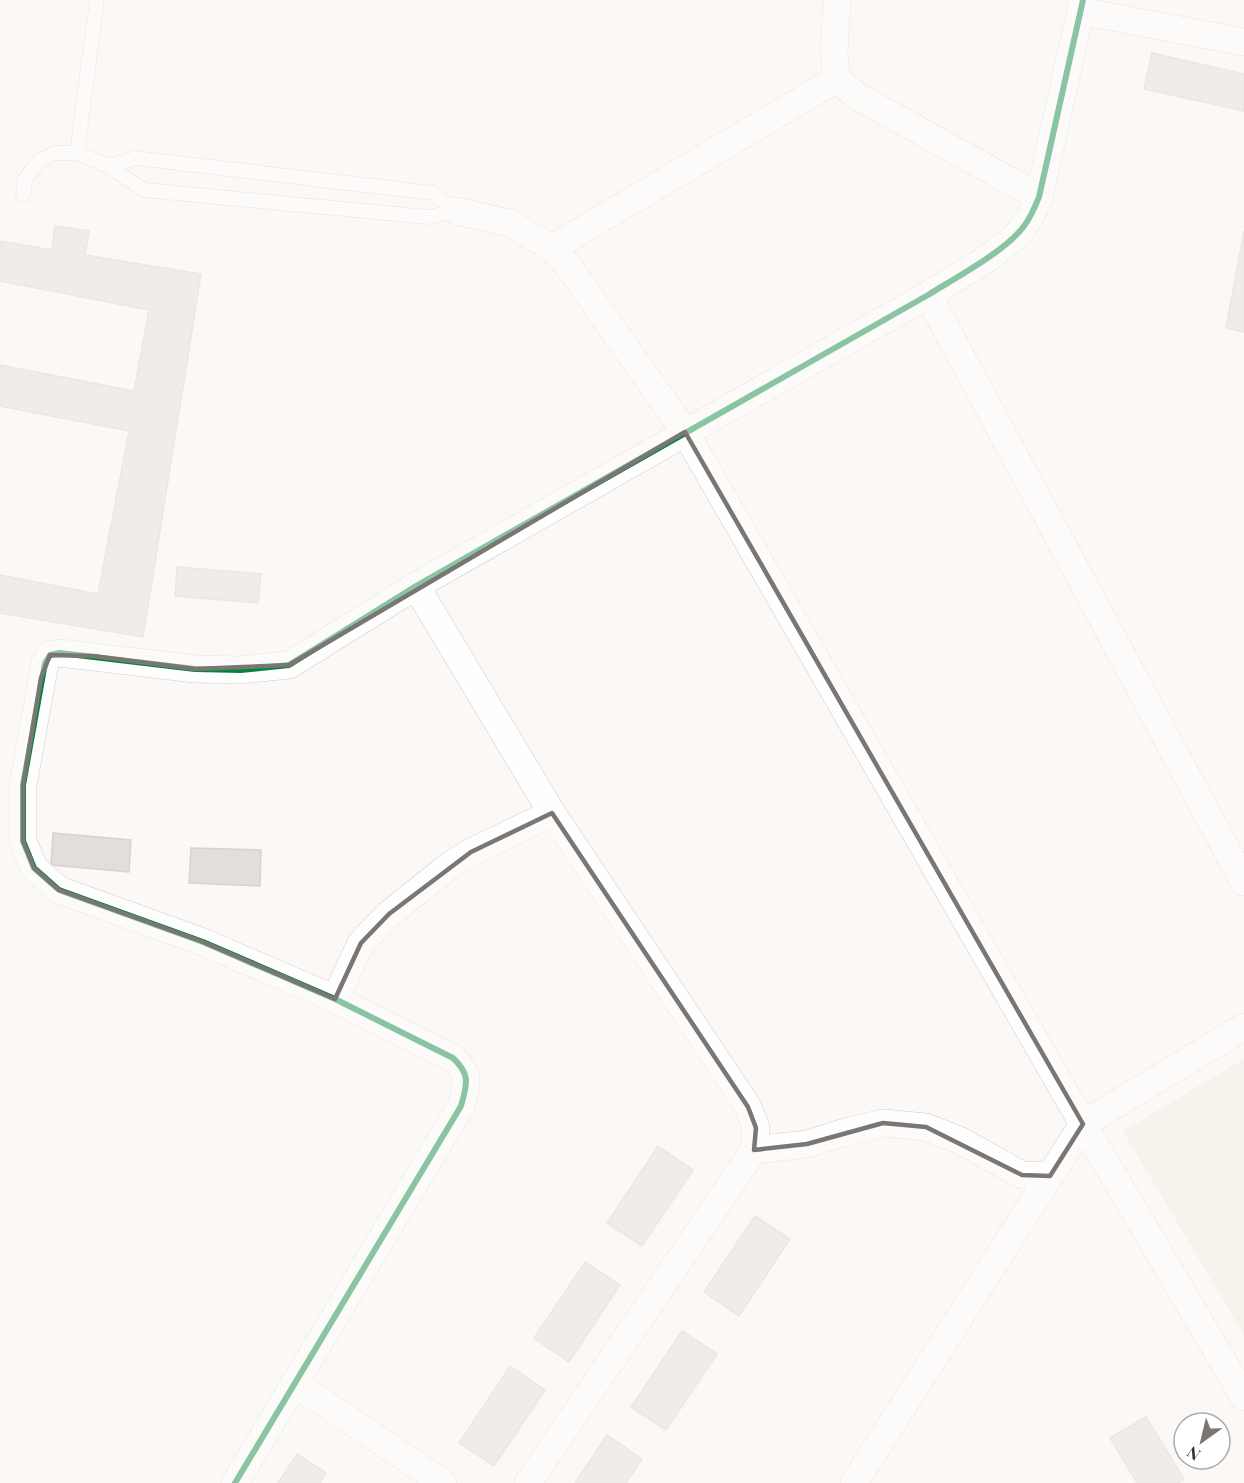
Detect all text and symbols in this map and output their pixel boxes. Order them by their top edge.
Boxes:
north arrow [1172,1411,1232,1471]
text: N [1182,1442,1204,1466]

